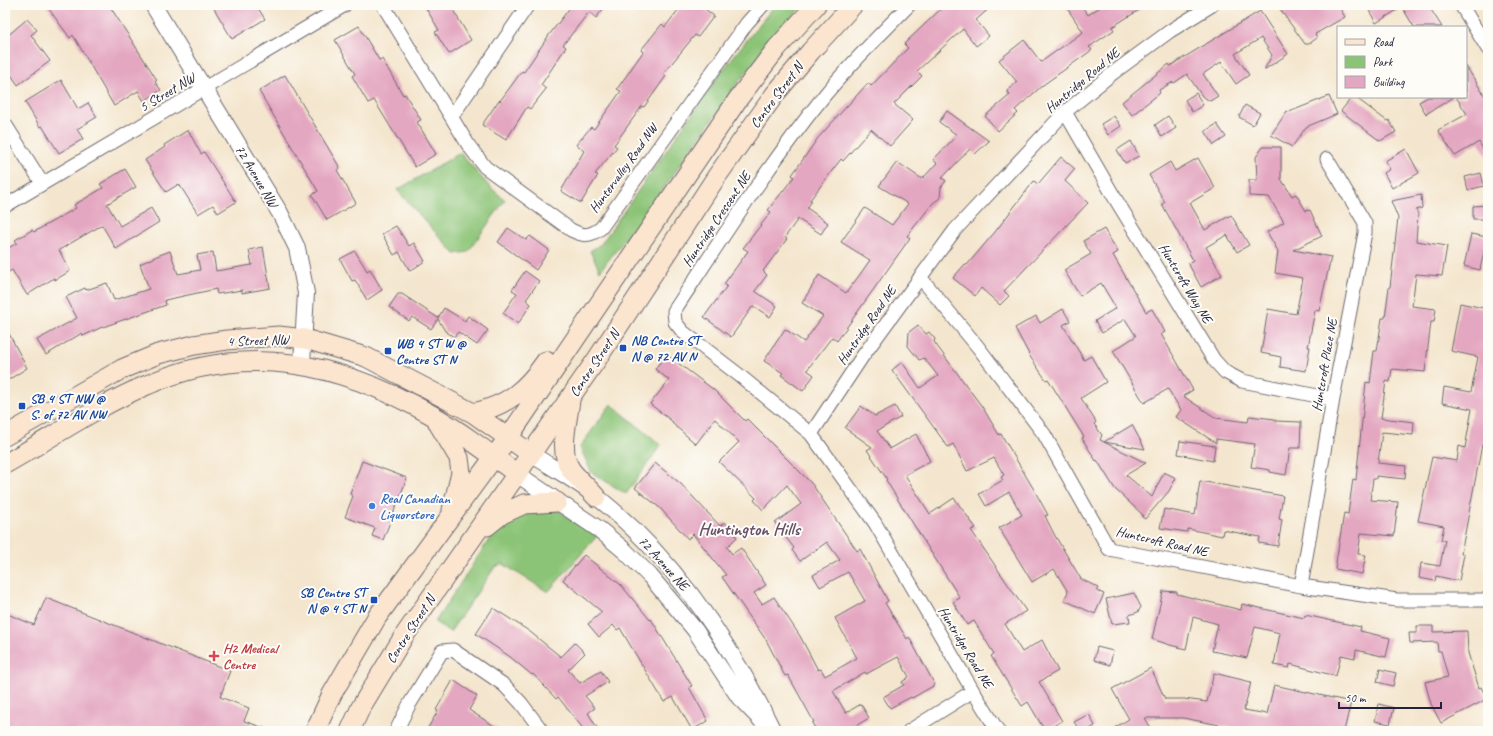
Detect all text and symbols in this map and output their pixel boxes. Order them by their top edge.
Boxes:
legend [1337,26,1467,98]
text: Road [1373,34,1395,50]
street label: Huntridge Road NE [1042,43,1124,117]
text: Park [1373,54,1394,70]
street label: Centre Street N [746,57,808,131]
street label: 5 Street NW [136,68,200,116]
text: Building [1373,74,1405,90]
street label: Huntervalley Road NW [585,119,663,216]
street label: 72 Avenue NW [231,142,283,212]
street label: Huntridge Crescent NE [678,167,755,270]
street label: Huntcroft Way NE [1155,240,1217,328]
street label: Huntridge Road NE [833,281,901,368]
street label: Huntcroft Place NE [1308,316,1341,413]
street label: Centre Street N [566,324,625,400]
street label: 4 Street NW [227,331,291,350]
place label: NB Centre ST N @ 72 AV N [631,332,703,365]
place label: WB 4 ST W @ Centre ST N [396,335,468,368]
marker: NB Centre ST N @ 72 AV N [618,343,628,353]
marker: WB 4 ST W @ Centre ST N [383,346,393,356]
place label: SB 4 ST NW @ S. of 72 AV NW [30,390,108,423]
marker: SB 4 ST NW @ S. of 72 AV NW [17,401,27,411]
place label: Real Canadian Liquorstore [380,490,450,523]
marker: Real Canadian Liquorstore [367,501,377,511]
district label: Huntington Hills [698,518,801,540]
street label: Huntcroft Road NE [1114,523,1211,561]
street label: 72 Avenue NE [635,533,694,595]
place label: SB Centre ST N @ 4 ST N [299,584,370,617]
street label: Centre Street N [382,590,440,666]
marker: SB Centre ST N @ 4 ST N [369,595,379,605]
street label: Huntridge Road NE [935,603,997,693]
place label: H2 Medical Centre [223,640,280,673]
marker: H2 Medical Centre [208,650,220,662]
scale bar [1339,684,1441,710]
text: 50 m [1345,690,1367,706]

